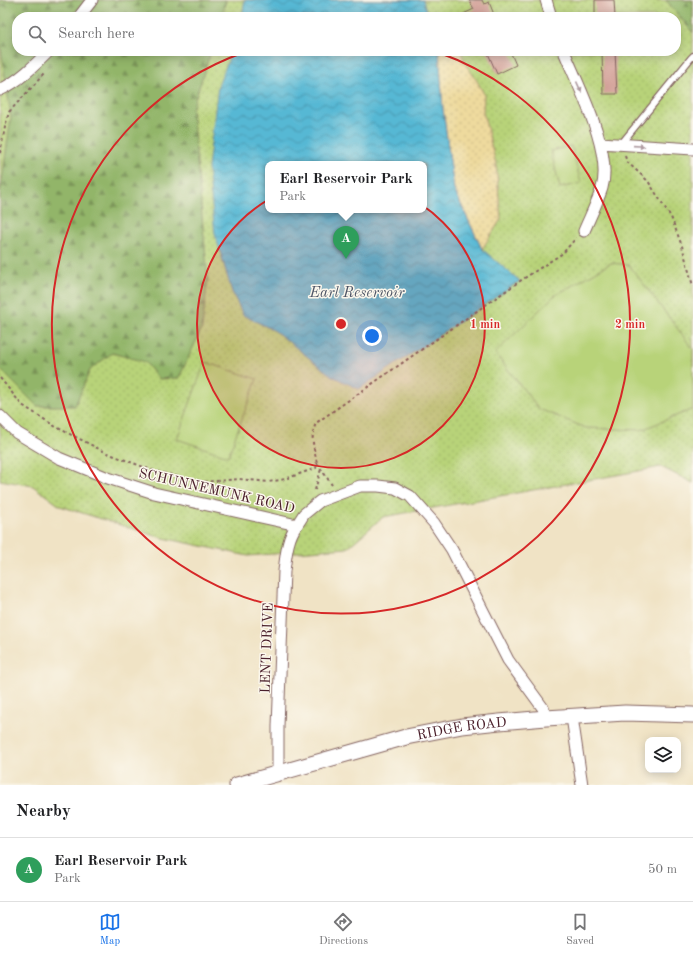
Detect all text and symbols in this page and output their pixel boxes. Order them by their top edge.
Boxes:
search box [12,12,681,56]
icon: search [26,23,48,45]
text: Search here [58,27,135,42]
one-way arrow [576,81,582,93]
one-way arrow [633,142,645,149]
popup [265,161,427,213]
text: Earl Reservoir Park [279,172,413,187]
text: Park [279,190,306,203]
pin: A [333,226,359,259]
water label: Earl Reservoir [309,286,405,301]
centre of rings [334,317,348,331]
text: 1 min [470,319,500,331]
text: 2 min [615,319,645,331]
your location [362,326,382,346]
street label: SCHUNNEMUNK ROAD [137,466,296,516]
street label: LENT DRIVE [258,602,276,694]
street label: RIDGE ROAD [416,715,507,743]
map controls [645,737,681,773]
button: layers [645,737,681,773]
text: Nearby [16,803,71,820]
text: Earl Reservoir Park [54,854,188,869]
text: A [24,863,34,876]
text: 50 m [648,863,677,876]
text: Park [54,872,81,885]
tab: Map [99,911,121,949]
tab: Directions [319,911,368,949]
tab: Saved [566,911,594,949]

